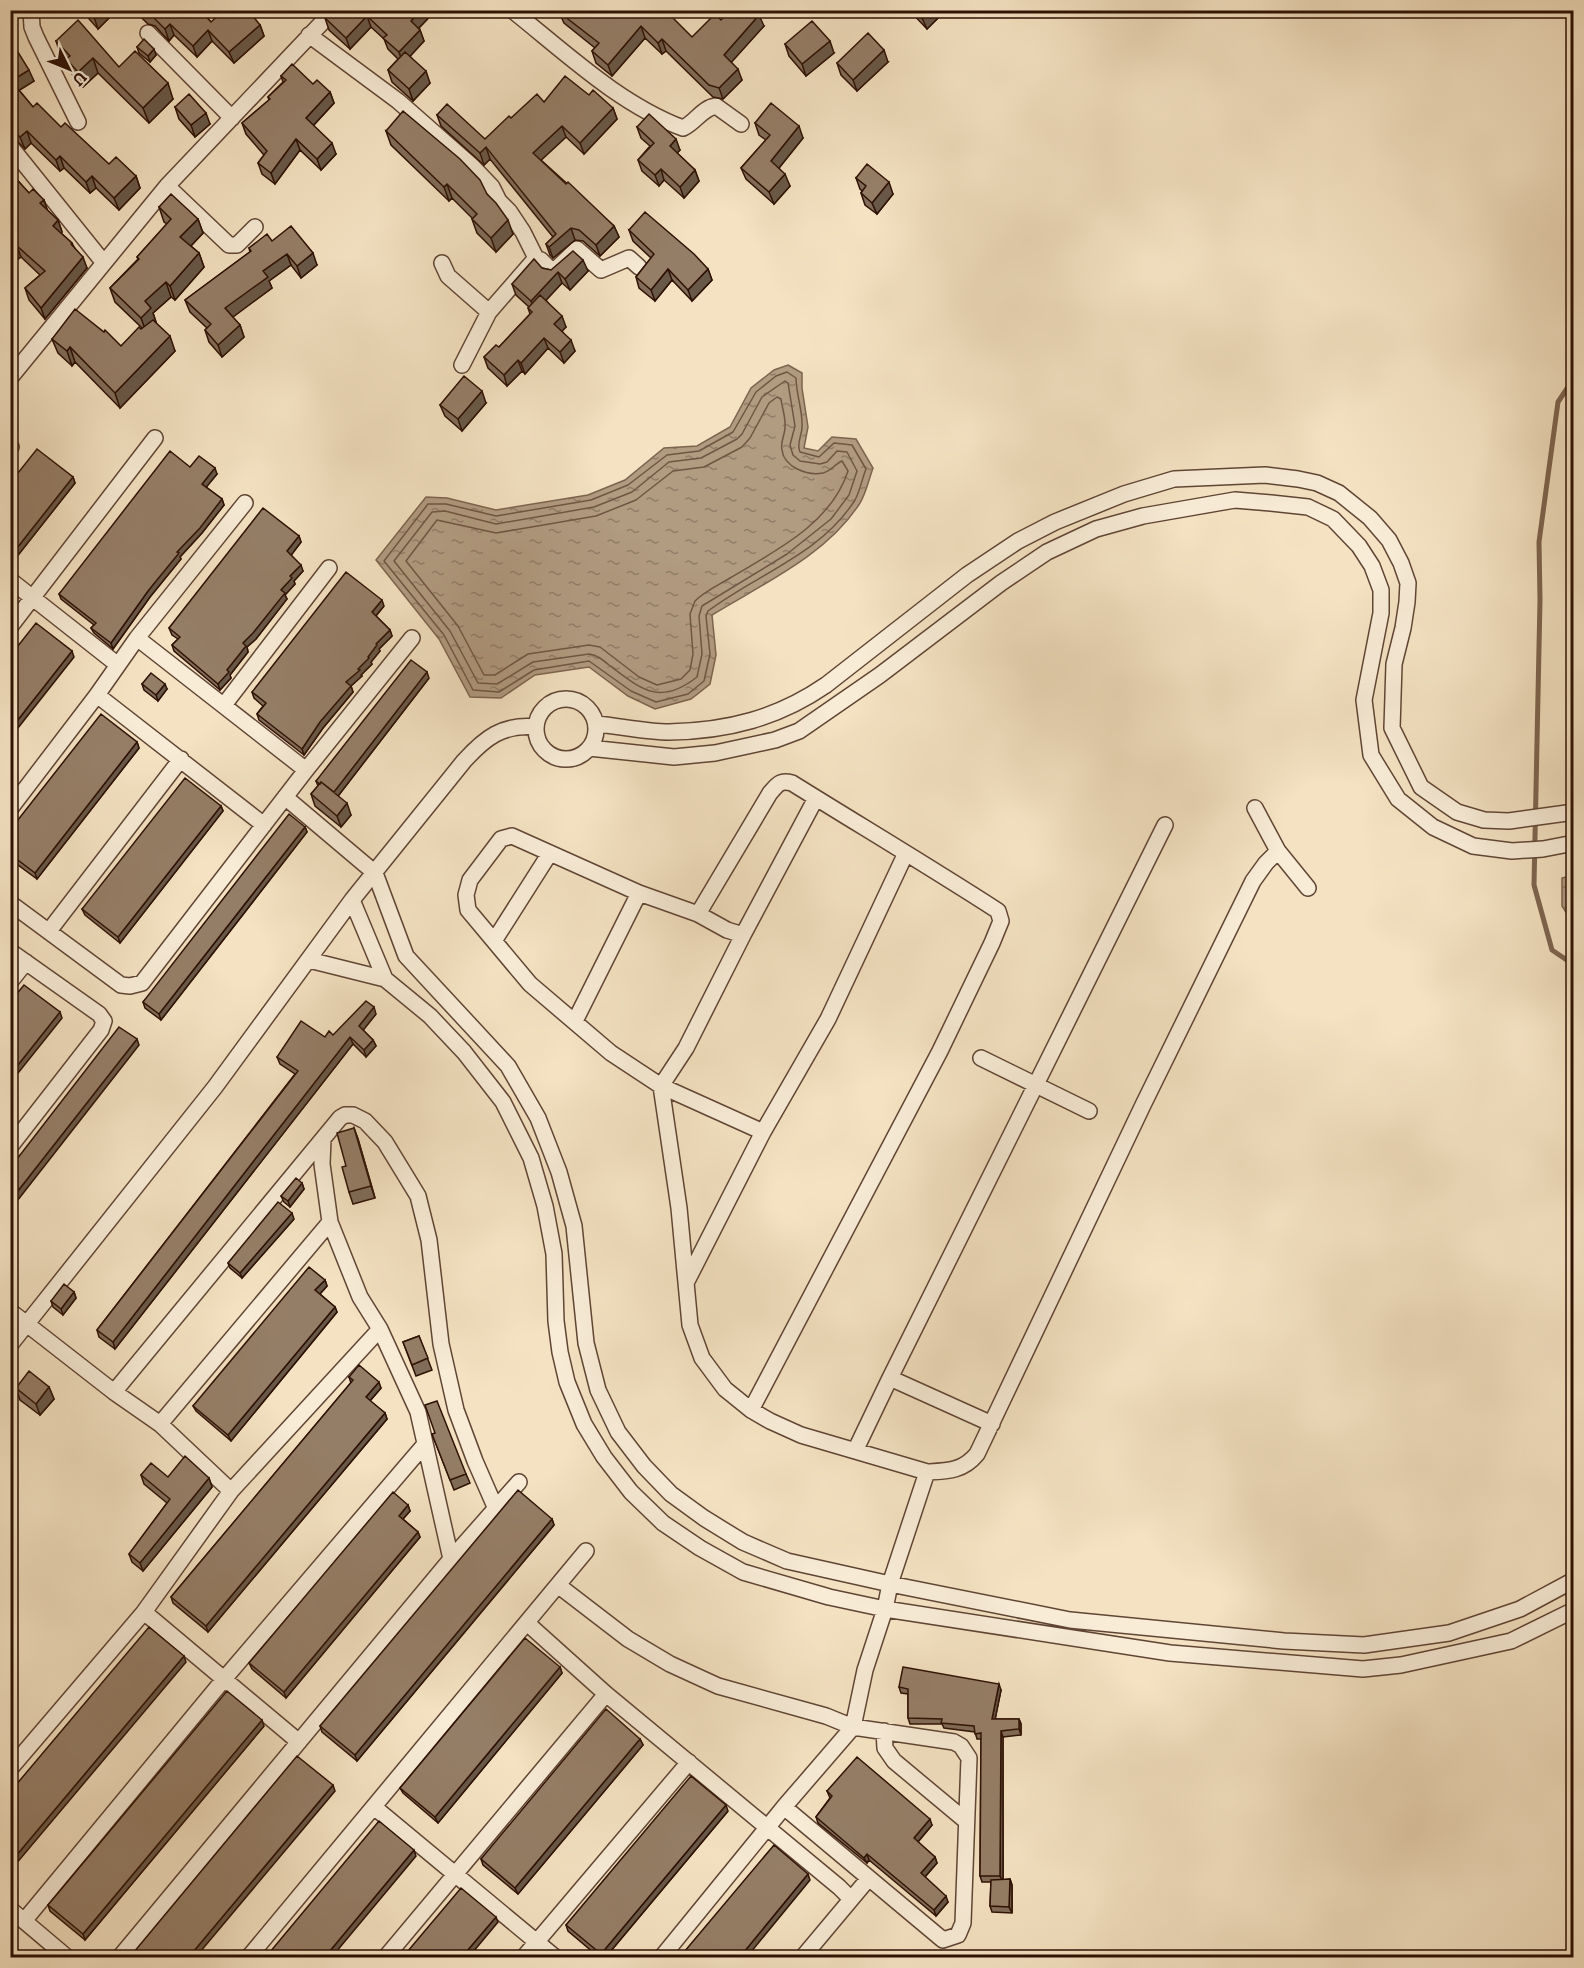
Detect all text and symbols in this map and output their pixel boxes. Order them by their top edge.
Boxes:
north arrow [39,39,99,99]
text: U [67,67,91,90]

